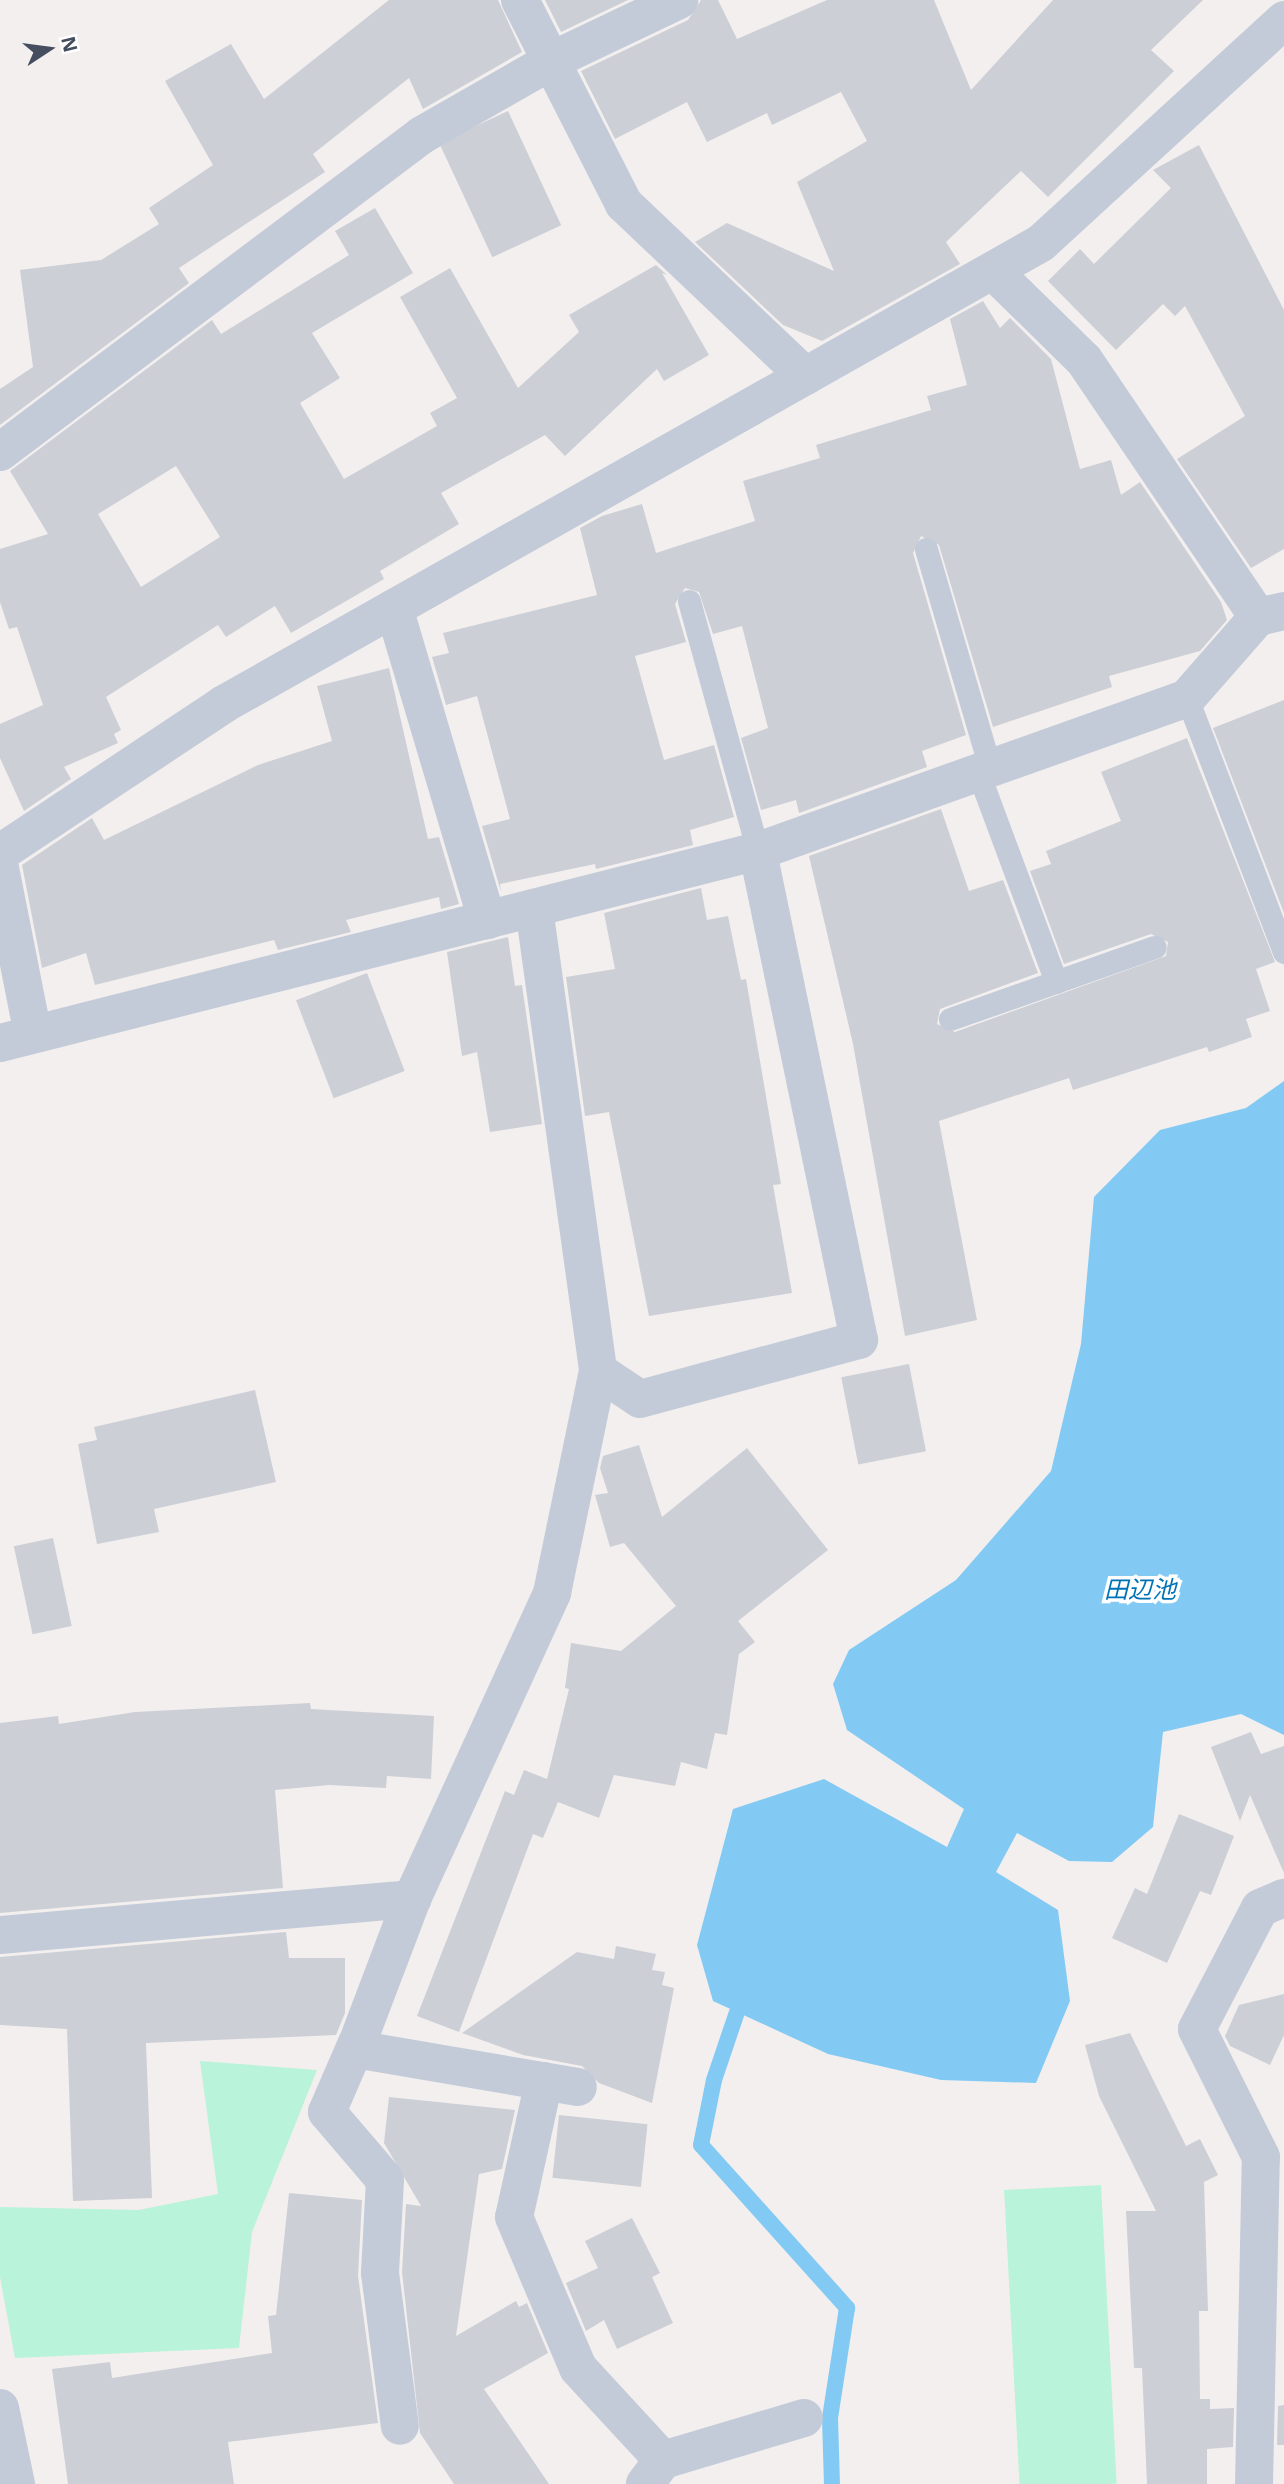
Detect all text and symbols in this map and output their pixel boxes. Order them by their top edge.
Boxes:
north arrow [14,14,84,84]
text: N [55,34,84,55]
water label: 田辺池 [1104,1575,1176,1603]

